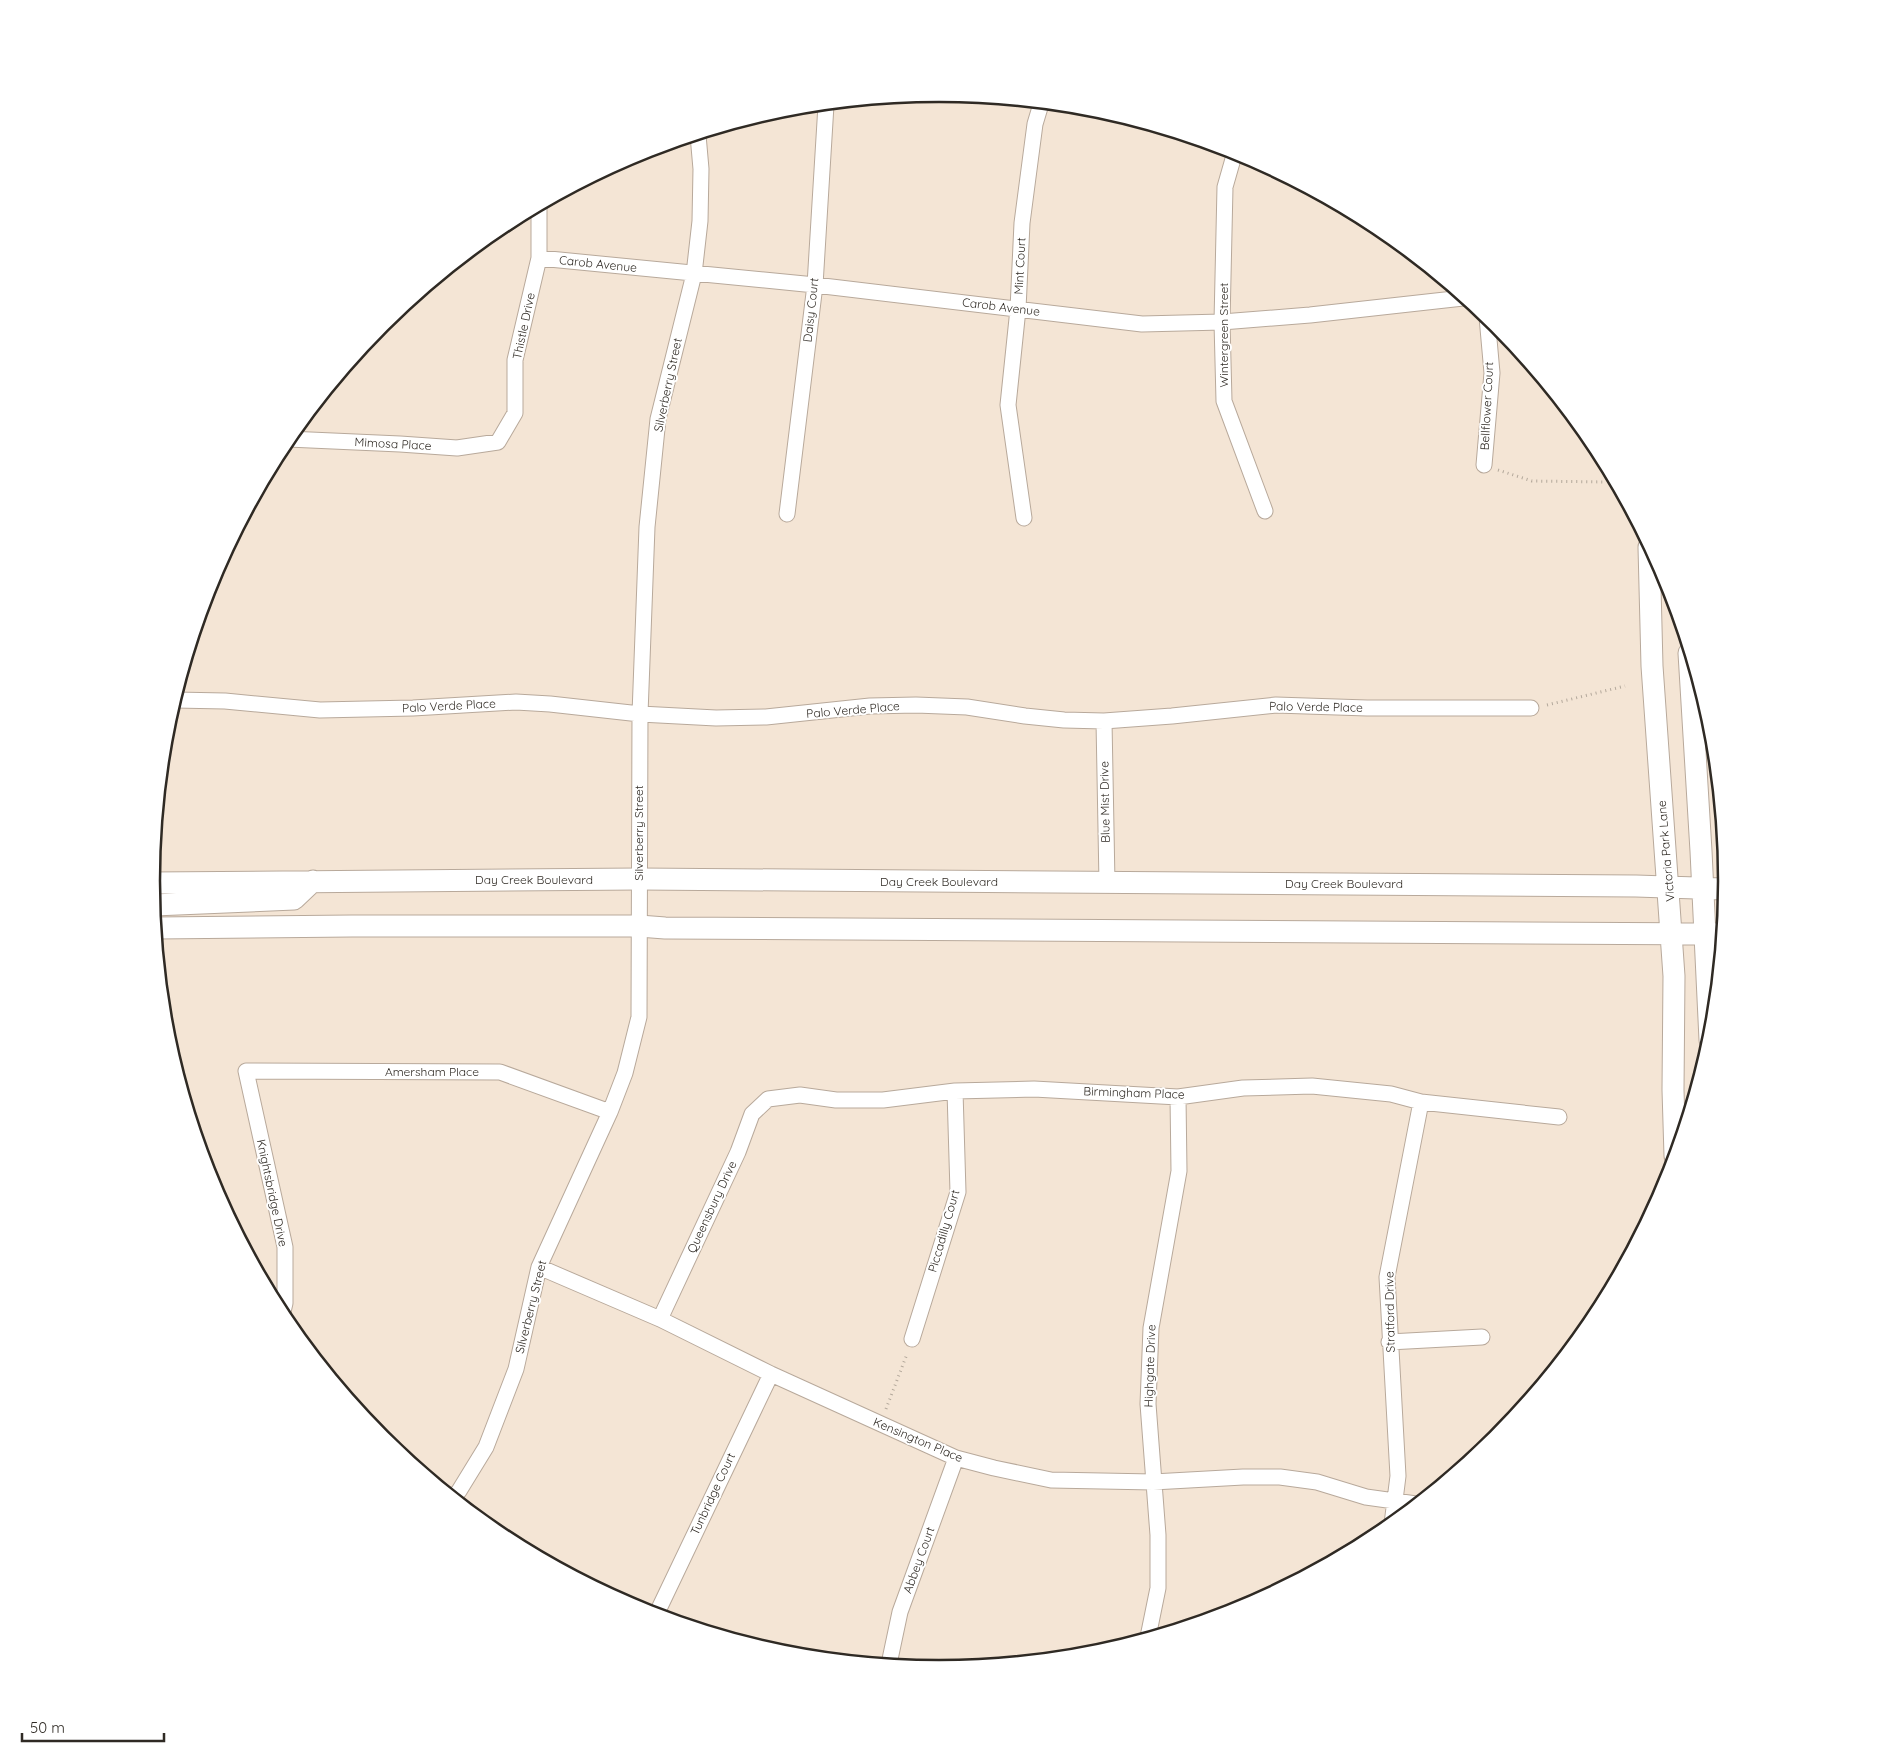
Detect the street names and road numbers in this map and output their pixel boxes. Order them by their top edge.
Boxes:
street label: Mint Court [1011,237,1028,295]
street label: Carob Avenue [558,252,638,275]
street label: Daisy Court [800,277,821,343]
street label: Wintergreen Street [1216,283,1231,387]
street label: Thistle Drive [509,291,538,361]
street label: Carob Avenue [961,294,1041,319]
street label: Silverberry Street [650,337,685,433]
street label: Bellflower Court [1477,361,1496,451]
street label: Mimosa Place [354,434,432,453]
street label: Palo Verde Place [402,696,496,715]
street label: Palo Verde Place [806,698,901,721]
street label: Palo Verde Place [1269,698,1363,715]
street label: Blue Mist Drive [1096,761,1113,843]
street label: Silverberry Street [631,785,646,881]
street label: Victoria Park Lane [1654,799,1677,902]
street label: Day Creek Boulevard [475,872,593,887]
street label: Day Creek Boulevard [880,874,998,889]
street label: Day Creek Boulevard [1285,876,1403,891]
street label: Amersham Place [385,1064,479,1079]
street label: Birmingham Place [1083,1083,1185,1102]
street label: Knightsbridge Drive [254,1138,291,1248]
street label: Queensbury Drive [684,1158,740,1255]
street label: Piccadilly Court [925,1188,962,1274]
street label: Silverberry Street [512,1259,549,1355]
street label: Stratford Drive [1381,1271,1398,1353]
street label: Highgate Drive [1141,1324,1158,1408]
street label: Kensington Place [871,1414,965,1465]
street label: Tunbridge Court [687,1450,738,1537]
street label: Abbey Court [900,1524,938,1595]

